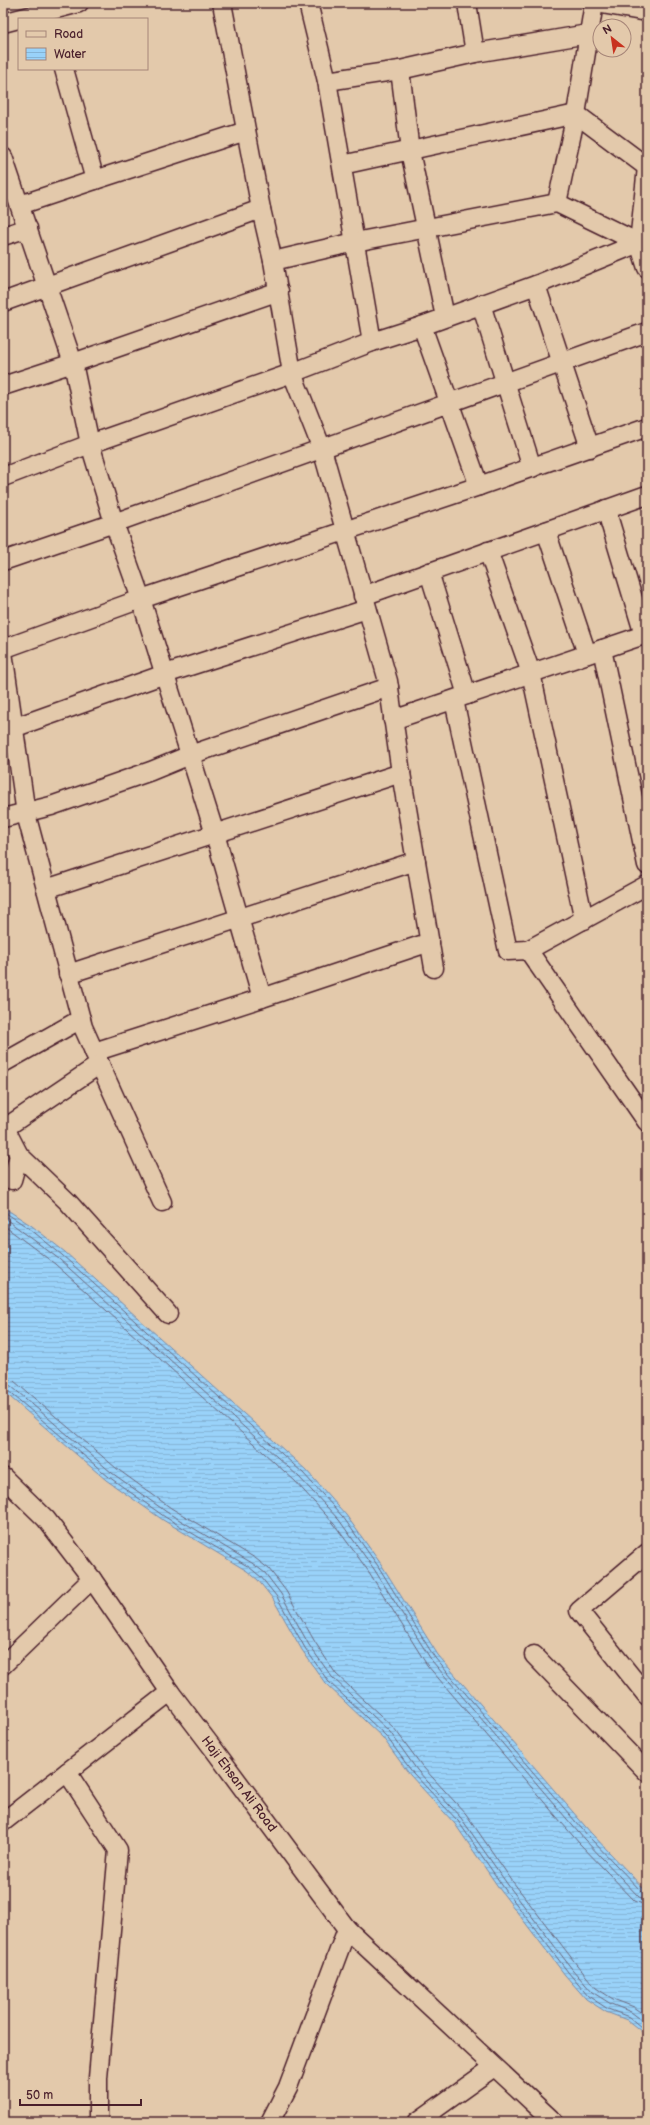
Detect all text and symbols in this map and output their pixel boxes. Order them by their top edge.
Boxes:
legend [18,18,148,70]
north arrow [592,18,632,58]
text: N [600,22,614,37]
text: Road [54,27,83,42]
text: Water [54,47,86,62]
street label: Haji Ehsan Ali Road [198,1733,280,1835]
scale bar [20,2081,141,2107]
text: 50 m [26,2088,53,2103]

